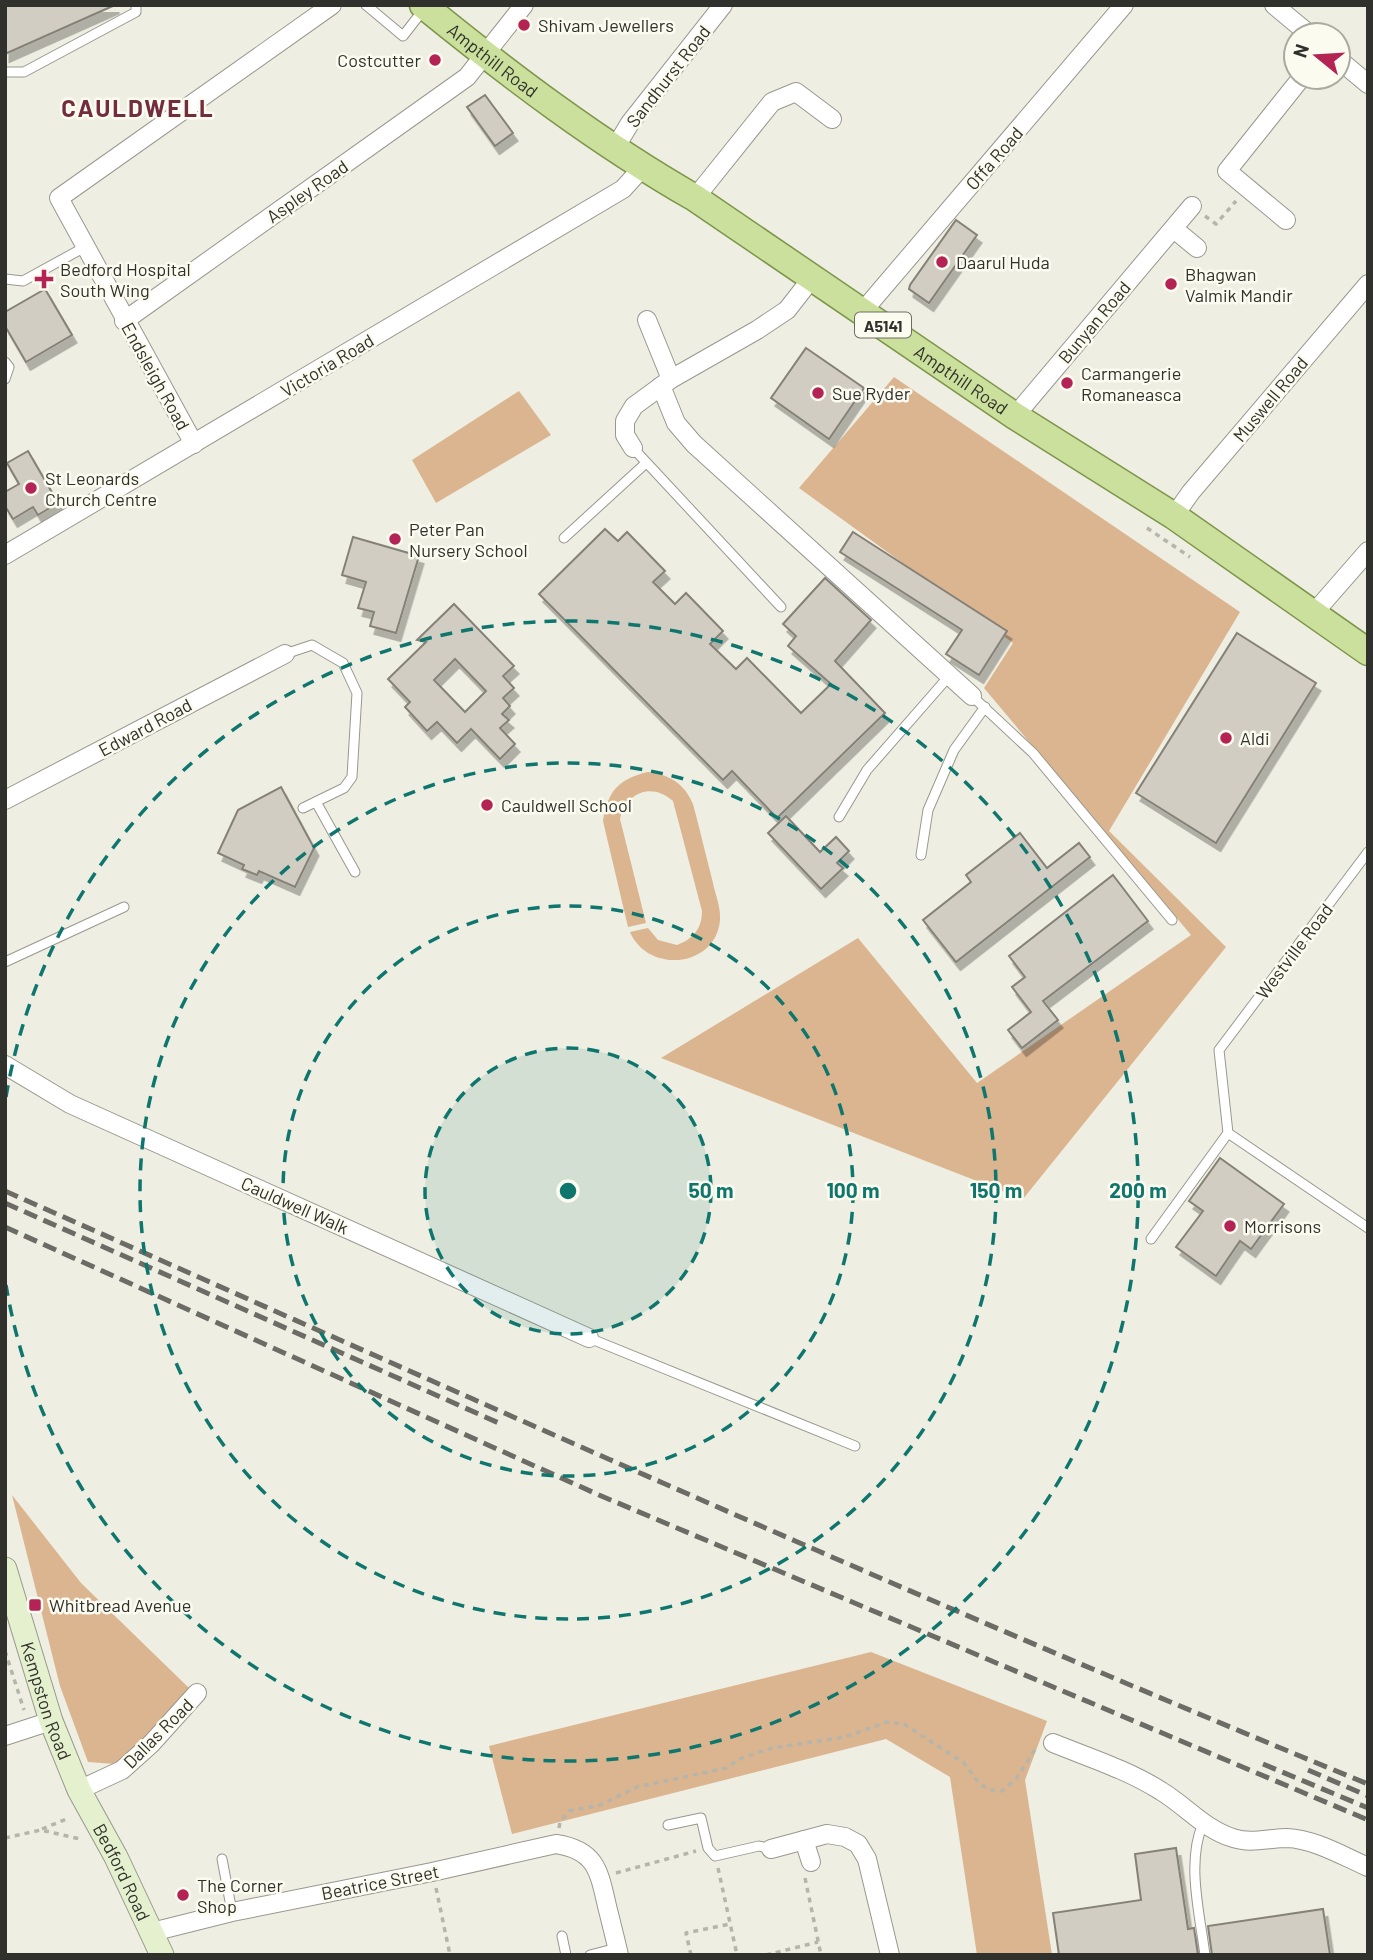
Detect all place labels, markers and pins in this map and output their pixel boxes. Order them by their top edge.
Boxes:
place label: Shivam Jewellers [538,14,674,36]
marker: Shivam Jewellers [516,17,532,33]
place label: Costcutter [337,49,421,71]
marker: Costcutter [427,52,443,68]
place label: Daarul Huda [956,251,1050,273]
marker: Daarul Huda [934,254,950,270]
place label: Bedford Hospital South Wing [60,258,191,301]
place label: Bhagwan Valmik Mandir [1185,263,1293,306]
marker: Bedford Hospital South Wing [34,269,54,289]
marker: Bhagwan Valmik Mandir [1163,276,1179,292]
place label: Carmangerie Romaneasca [1081,362,1181,405]
marker: Carmangerie Romaneasca [1059,375,1075,391]
place label: Sue Ryder [832,382,911,404]
marker: Sue Ryder [810,385,826,401]
place label: St Leonards Church Centre [45,467,157,510]
marker: St Leonards Church Centre [23,480,39,496]
place label: Peter Pan Nursery School [409,518,528,561]
marker: Peter Pan Nursery School [387,531,403,547]
place label: Aldi [1240,727,1269,749]
marker: Aldi [1218,730,1234,746]
place label: Cauldwell School [501,794,632,816]
marker: Cauldwell School [479,797,495,813]
centre of rings [556,1179,580,1203]
place label: Morrisons [1244,1215,1321,1237]
marker: Morrisons [1222,1218,1238,1234]
place label: Whitbread Avenue [49,1594,191,1616]
marker: Whitbread Avenue [27,1597,43,1613]
place label: The Corner Shop [197,1874,283,1917]
marker: The Corner Shop [175,1887,191,1903]

